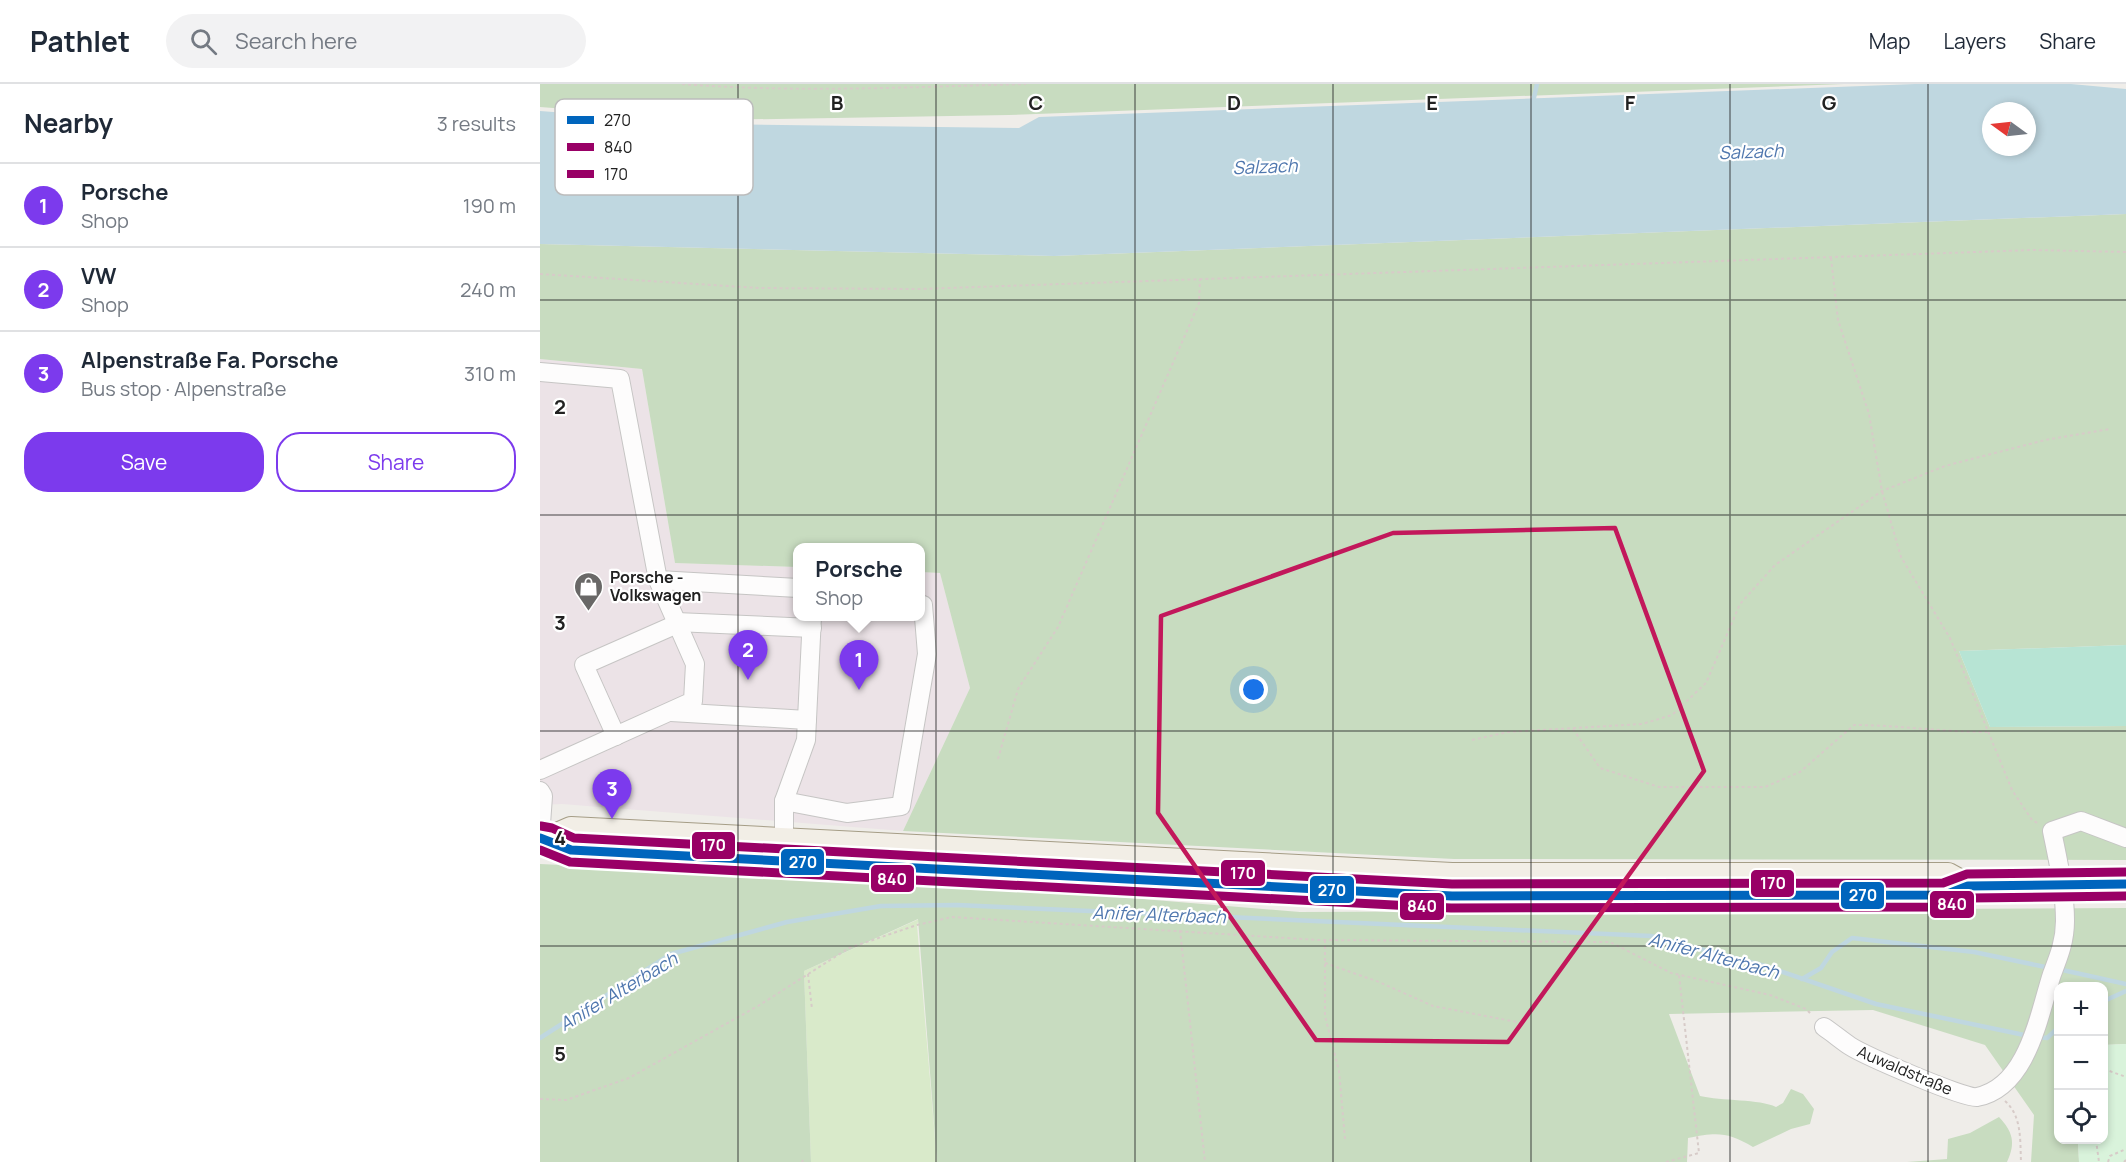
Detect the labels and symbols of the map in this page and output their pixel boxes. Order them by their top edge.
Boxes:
text: B [831,89,844,116]
text: C [1029,89,1043,116]
text: D [1227,89,1241,116]
text: E [1426,89,1438,116]
text: F [1625,89,1636,116]
text: G [1822,89,1837,116]
legend [555,99,753,195]
north arrow [1982,102,2036,156]
text: 270 [604,109,631,131]
text: 840 [604,136,632,158]
water label: Salzach [1718,138,1785,164]
water label: Salzach [1232,153,1299,179]
text: 170 [604,163,628,185]
text: 2 [554,393,566,420]
place label: Porsche - Volkswagen [610,566,701,606]
shop icon: Porsche - Volkswagen [573,570,605,612]
text: 3 [554,609,566,636]
pin: 2 [728,630,768,680]
pin: 1 [840,640,878,690]
your location [1239,675,1268,704]
pin: 3 [592,770,632,819]
text: 4 [554,824,566,851]
line badge: 170 [691,831,736,860]
text: 170 [700,834,726,856]
line badge: 270 [780,848,825,876]
text: 270 [789,851,817,873]
line badge: 170 [1220,859,1266,887]
text: 170 [1230,862,1256,884]
line badge: 840 [870,864,915,893]
text: 840 [877,868,907,890]
line badge: 170 [1750,869,1795,898]
text: 170 [1760,872,1786,894]
line badge: 270 [1309,875,1355,904]
text: 270 [1318,879,1346,901]
line badge: 270 [1840,881,1885,910]
text: 270 [1849,884,1877,906]
line badge: 840 [1929,890,1975,919]
line badge: 840 [1399,892,1445,921]
text: 840 [1937,893,1967,915]
text: 840 [1407,895,1437,917]
water label: Anifer Alterbach [1092,900,1228,928]
water label: Anifer Alterbach [1646,926,1783,984]
water label: Anifer Alterbach [555,946,683,1036]
text: 5 [554,1040,566,1067]
street label: Auwaldstraße [1854,1040,1956,1100]

